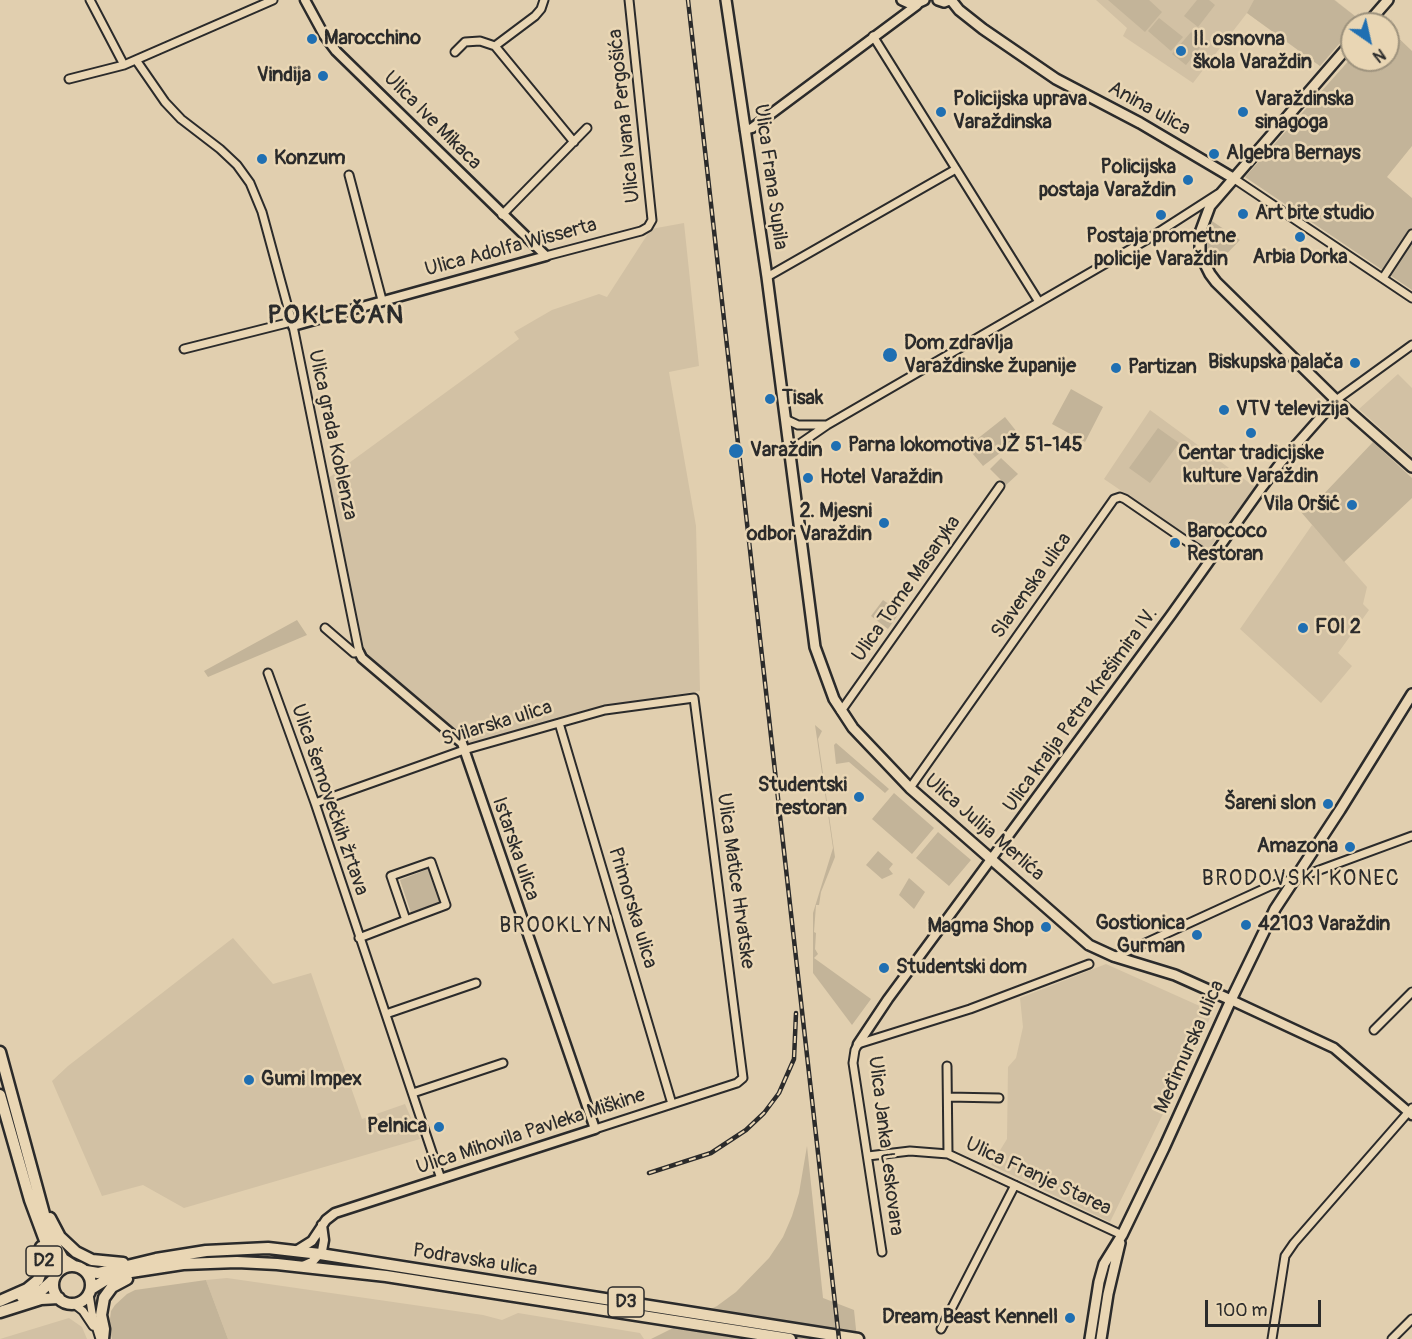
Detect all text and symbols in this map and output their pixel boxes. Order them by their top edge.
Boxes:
north arrow [1340,12,1400,72]
place label: Marocchino [324,27,421,51]
street label: Ulica Ivana Pergošića [604,28,646,204]
place label: II. osnovna škola Varaždin [1193,28,1312,75]
marker: Marocchino [305,32,319,46]
marker: II. osnovna škola Varaždin [1174,44,1188,58]
text: N [1369,44,1389,67]
place label: Vindija [257,64,311,88]
street label: Ulica Ive Mikaca [378,67,486,175]
marker: Vindija [316,69,330,83]
street label: Anina ulica [1104,77,1194,141]
place label: Policijska uprava Varaždinska [953,88,1087,135]
place label: Varaždinska sinagoga [1255,88,1354,135]
street label: Ulica Frana Supila [748,103,792,251]
marker: Policijska uprava Varaždinska [934,105,948,119]
marker: Varaždinska sinagoga [1236,105,1250,119]
place label: Algebra Bernays [1226,142,1361,166]
place label: Konzum [274,147,346,171]
marker: Algebra Bernays [1207,147,1221,161]
marker: Konzum [255,152,269,166]
place label: Policijska postaja Varaždin [1039,156,1176,203]
marker: Policijska postaja Varaždin [1181,173,1195,187]
place label: Art bite studio [1255,202,1374,226]
marker: Art bite studio [1236,207,1250,221]
marker: Postaja prometne policije Varaždin [1154,208,1168,222]
street label: Ulica Adolfa Wisserta [422,213,600,283]
place label: Postaja prometne policije Varaždin [1086,225,1236,272]
marker: Arbia Dorka [1293,230,1307,244]
place label: Arbia Dorka [1252,246,1348,270]
district label: POKLEČAN [267,300,405,332]
place label: Dom zdravlja Varaždinske županije [904,332,1076,379]
marker: Dom zdravlja Varaždinske županije [881,346,899,364]
street label: Ulica grada Koblenza [302,348,362,522]
place label: Biskupska palača [1208,351,1343,375]
place label: Partizan [1128,356,1197,380]
marker: Biskupska palača [1348,356,1362,370]
marker: Partizan [1109,361,1123,375]
place label: Tisak [782,387,823,411]
marker: Tisak [763,392,777,406]
place label: VTV televizija [1236,398,1349,422]
marker: VTV televizija [1217,403,1231,417]
marker: Centar tradicijske kulture Varaždin [1244,426,1258,440]
place label: Parna lokomotiva JŽ 51-145 [848,434,1083,458]
place label: Varaždin [750,439,823,463]
marker: Parna lokomotiva JŽ 51-145 [829,439,843,453]
marker: Varaždin [727,442,745,460]
place label: Centar tradicijske kulture Varaždin [1178,442,1324,489]
place label: Hotel Varaždin [820,466,943,490]
marker: Hotel Varaždin [801,471,815,485]
place label: Vila Oršić [1263,493,1340,517]
marker: Vila Oršić [1345,498,1359,512]
place label: 2. Mjesni odbor Varaždin [747,500,872,547]
street label: Ulica Tome Masaryka [848,511,966,667]
marker: 2. Mjesni odbor Varaždin [877,516,891,530]
place label: Barococo Restoran [1187,520,1267,567]
street label: Slavenska ulica [987,528,1077,644]
marker: Barococo Restoran [1168,536,1182,550]
street label: Ulica kralja Petra Krešimira IV. [999,603,1163,817]
place label: FOI 2 [1315,616,1361,640]
marker: FOI 2 [1296,621,1310,635]
street label: Svilarska ulica [439,696,555,752]
street label: Ulica šemovečkih žrtava [285,701,373,899]
street label: Ulica Julija Merlića [919,769,1049,887]
place label: Studentski restoran [758,774,847,821]
marker: Studentski restoran [852,790,866,804]
street label: Ulica Matice Hrvatske [711,792,759,970]
place label: Šareni slon [1224,792,1316,816]
street label: Istarska ulica [486,794,544,904]
marker: Šareni slon [1321,797,1335,811]
place label: Amazona [1257,835,1338,859]
marker: Amazona [1343,840,1357,854]
street label: Primorska ulica [602,845,662,971]
district label: BRODOVSKI KONEC [1202,867,1400,893]
place label: Gostionica Gurman [1096,912,1185,959]
place label: 42103 Varaždin [1258,913,1390,937]
district label: BROOKLYN [499,914,613,940]
place label: Magma Shop [927,915,1034,939]
marker: 42103 Varaždin [1239,918,1253,932]
marker: Magma Shop [1039,920,1053,934]
marker: Gostionica Gurman [1190,928,1204,942]
place label: Studentski dom [896,956,1027,980]
marker: Studentski dom [877,961,891,975]
street label: Međimurska ulica [1150,977,1230,1117]
street label: Ulica Janka Leskovara [862,1055,908,1237]
place label: Gumi Impex [261,1068,362,1092]
marker: Gumi Impex [242,1073,256,1087]
street label: Ulica Mihovila Pavleka Miškine [413,1084,649,1180]
place label: Pelnica [367,1115,427,1139]
marker: Pelnica [432,1120,446,1134]
street label: Ulica Franje Starea [961,1133,1115,1221]
street label: Podravska ulica [411,1239,539,1283]
road number: D2 [26,1246,62,1276]
road number: D3 [608,1287,644,1317]
scale bar [1208,1288,1324,1326]
text: 100 m [1216,1299,1268,1322]
place label: Dream Beast Kennell [882,1306,1058,1330]
marker: Dream Beast Kennell [1063,1311,1077,1325]

